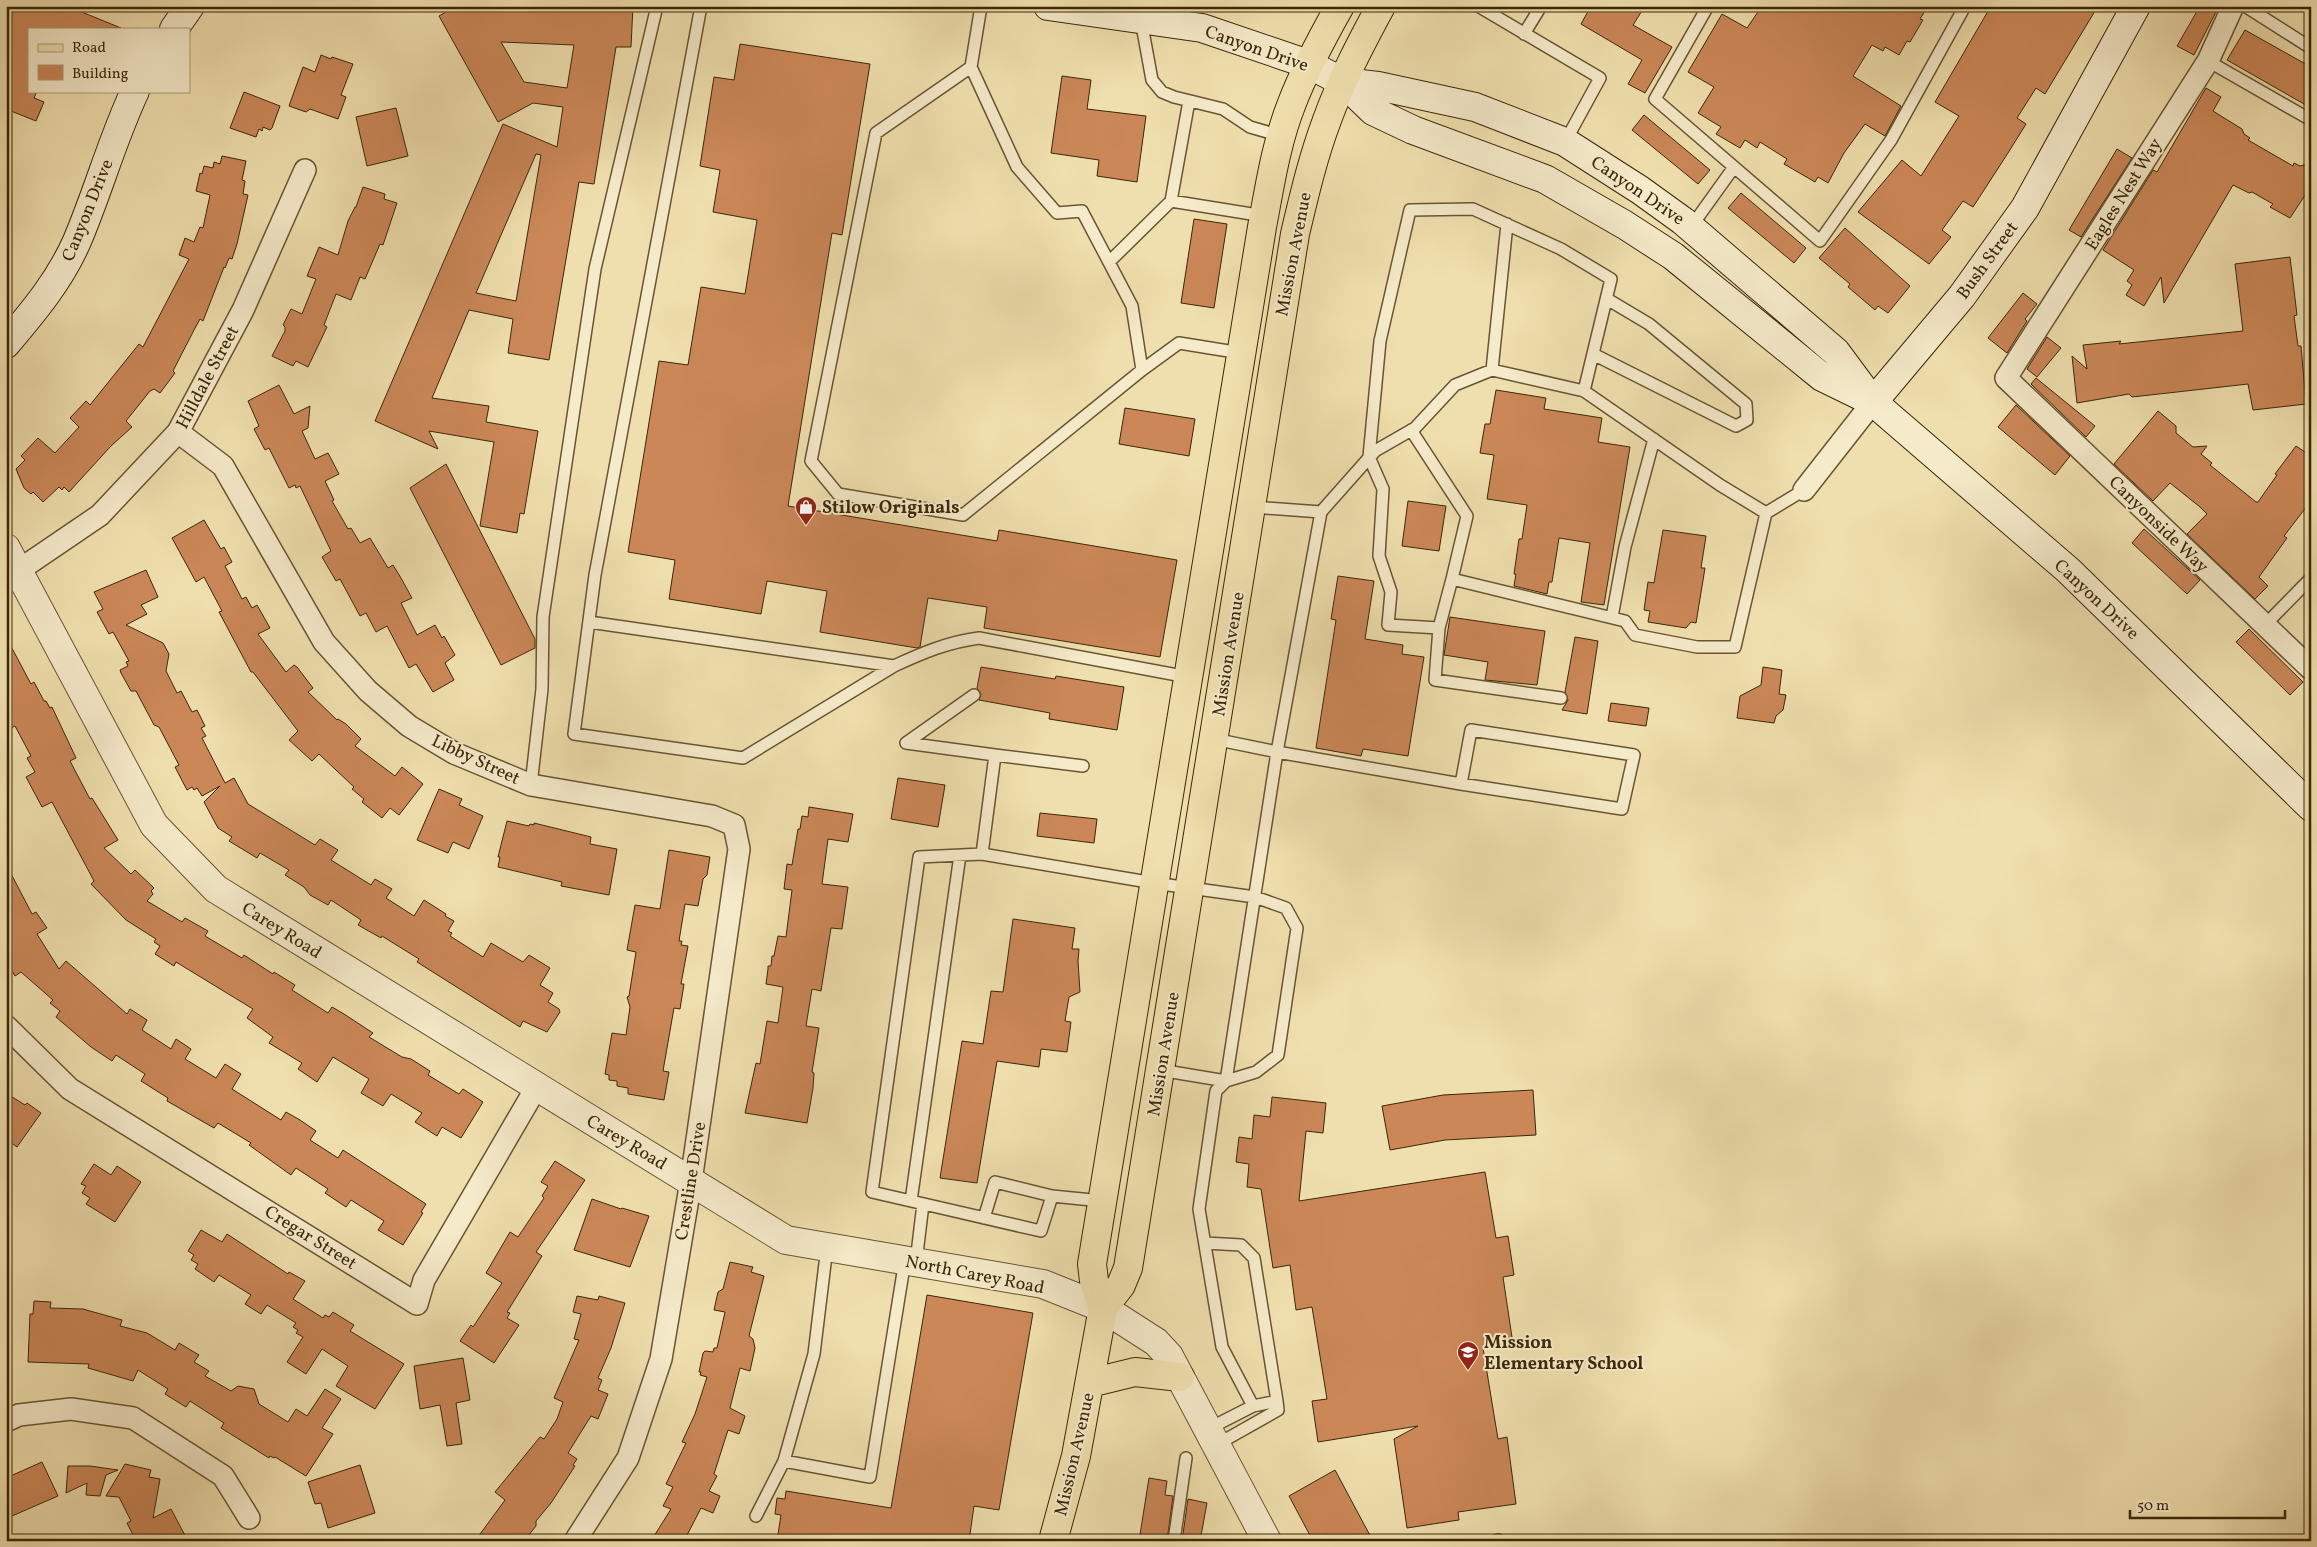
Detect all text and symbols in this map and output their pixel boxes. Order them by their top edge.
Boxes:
street label: Canyon Drive [1201,20,1312,79]
legend [28,28,190,92]
text: Road [72,38,106,59]
text: Building [72,64,129,85]
street label: Eagles Nest Way [2080,134,2169,256]
street label: Canyon Drive [1585,151,1689,232]
street label: Canyon Drive [57,156,120,265]
street label: Mission Avenue [1270,190,1319,318]
street label: Bush Street [1951,217,2025,305]
street label: Hilldale Street [171,322,246,434]
street label: Canyonside Way [2102,471,2214,580]
shop icon: Stilow Originals [794,495,818,526]
place label: Stilow Originals [822,496,960,521]
street label: Canyon Drive [2048,554,2144,646]
street label: Mission Avenue [1207,590,1252,718]
street label: Libby Street [427,729,524,792]
street label: Carey Road [236,897,326,966]
street label: Mission Avenue [1142,990,1187,1118]
street label: Carey Road [581,1109,671,1177]
street label: Crestline Drive [670,1120,713,1242]
street label: Cregar Street [259,1200,361,1277]
street label: North Carey Road [903,1250,1046,1301]
place label: Mission Elementary School [1484,1331,1644,1377]
school or university icon: Mission Elementary School [1456,1340,1480,1371]
street label: Mission Avenue [1049,1390,1102,1518]
scale bar [2130,1487,2284,1519]
text: 50 m [2137,1496,2169,1517]

